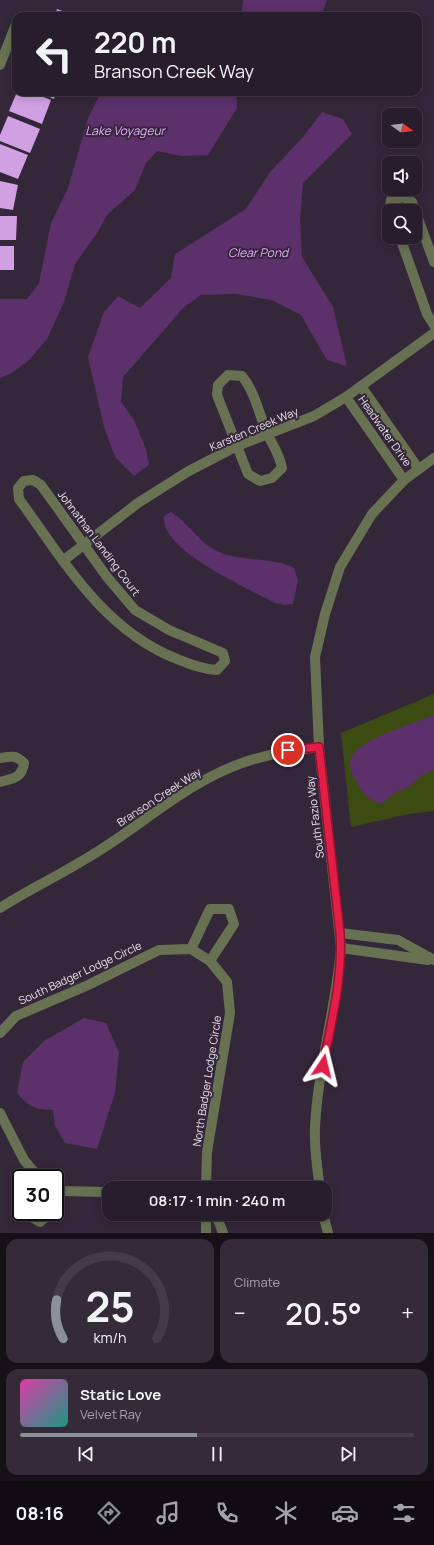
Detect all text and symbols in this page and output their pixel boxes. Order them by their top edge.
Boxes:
text: 220 m [94,23,177,61]
icon: left [28,28,80,80]
text: Branson Creek Way [94,59,254,83]
north arrow [382,108,422,148]
map controls [382,108,422,244]
water label: Lake Voyageur [85,122,167,139]
button: sound [382,156,422,196]
button: search [382,204,422,244]
water label: Clear Pond [228,244,290,261]
street label: Headwater Drive [355,392,416,470]
street label: Karsten Creek Way [207,403,301,454]
street label: Johnathan Landing Court [55,487,144,598]
pin [271,733,305,767]
icon: arrive [277,739,299,761]
street label: Branson Creek Way [114,764,204,829]
street label: South Fazio Way [302,775,327,859]
street label: South Badger Lodge Circle [16,937,144,1008]
street label: North Badger Lodge Circle [189,1014,224,1148]
position arrow [302,1045,344,1087]
speed limit sign: 30 [12,1169,64,1221]
text: 08:17 · 1 min · 240 m [149,1190,285,1211]
text: Climate [234,1273,280,1291]
text: 25 [85,1278,135,1334]
text: 20.5° [285,1293,362,1334]
text: − [234,1298,246,1328]
text: + [401,1298,414,1328]
text: km/h [93,1328,127,1347]
text: Static Love [80,1384,161,1405]
text: Velvet Ray [80,1405,141,1423]
icon: previous [75,1443,97,1465]
icon: pause [206,1443,228,1465]
icon: next [337,1443,359,1465]
icon: directions [95,1499,123,1527]
icon: music [154,1499,182,1527]
icon: phone [213,1499,241,1527]
icon: climate [272,1499,300,1527]
icon: car [331,1499,359,1527]
icon: filters [390,1499,418,1527]
text: 08:16 [16,1501,64,1525]

